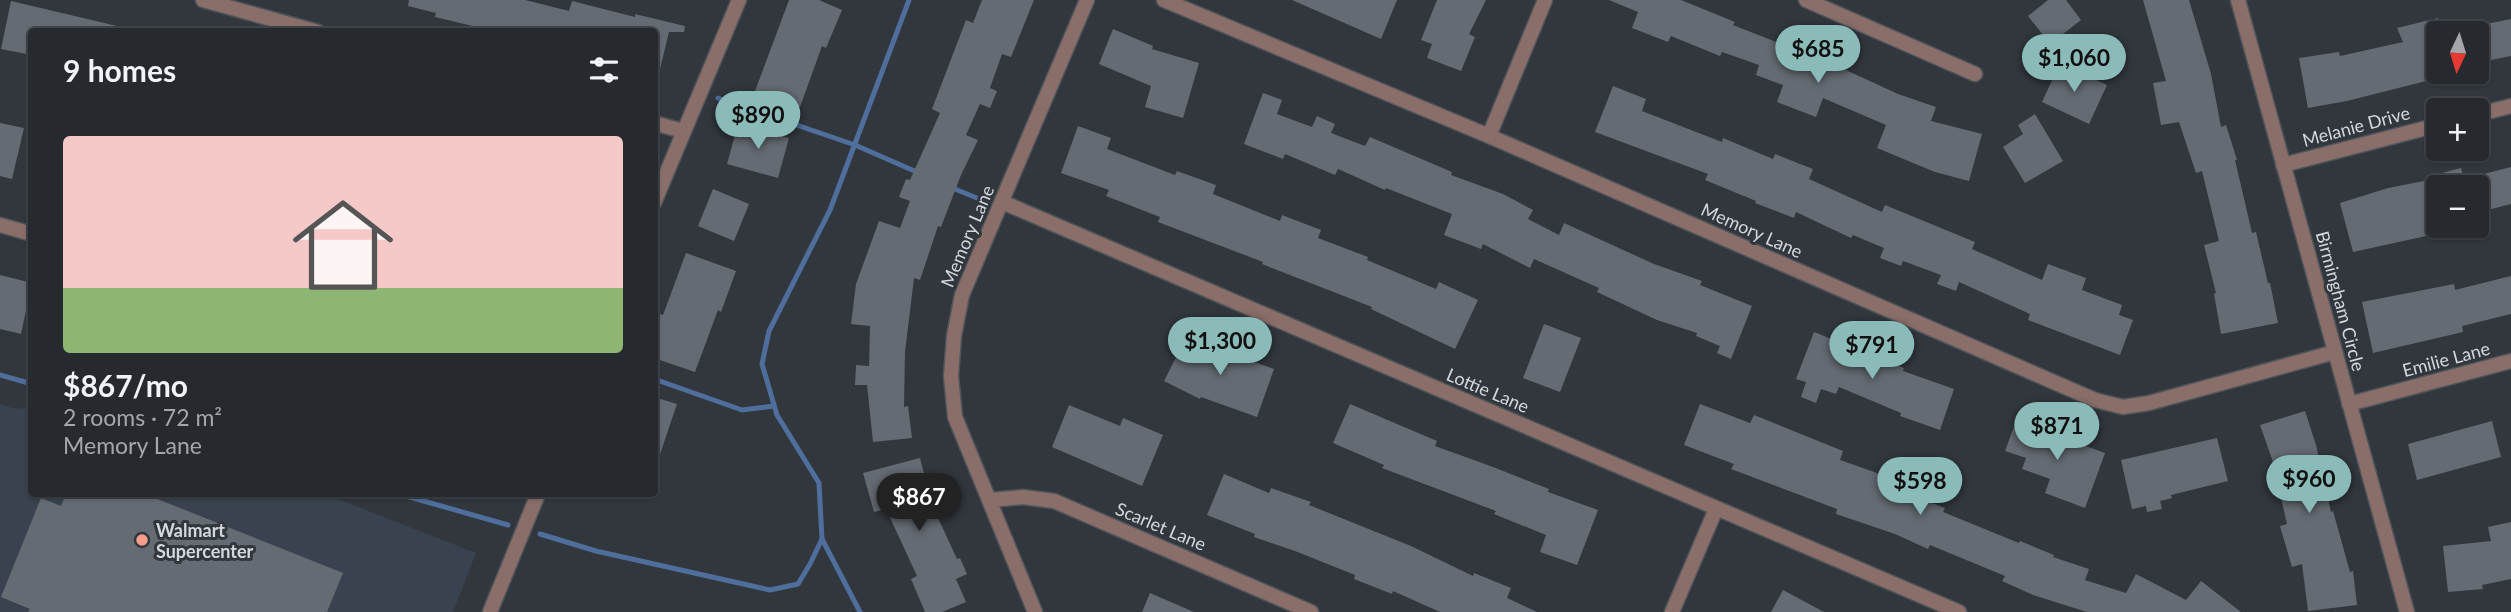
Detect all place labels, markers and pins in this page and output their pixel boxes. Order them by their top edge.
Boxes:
pin: $685 [1777,25,1859,85]
pin: $1,060 [2017,34,2131,94]
pin: $890 [717,92,799,151]
pin: $1,300 [1163,318,1277,377]
pin: $791 [1831,322,1913,381]
pin: $871 [2016,402,2098,462]
pin: $960 [2268,456,2350,515]
pin: $598 [1879,458,1961,517]
pin: $867 [878,474,960,533]
place label: Walmart Supercenter [156,519,254,562]
marker: Walmart Supercenter [134,532,150,548]

